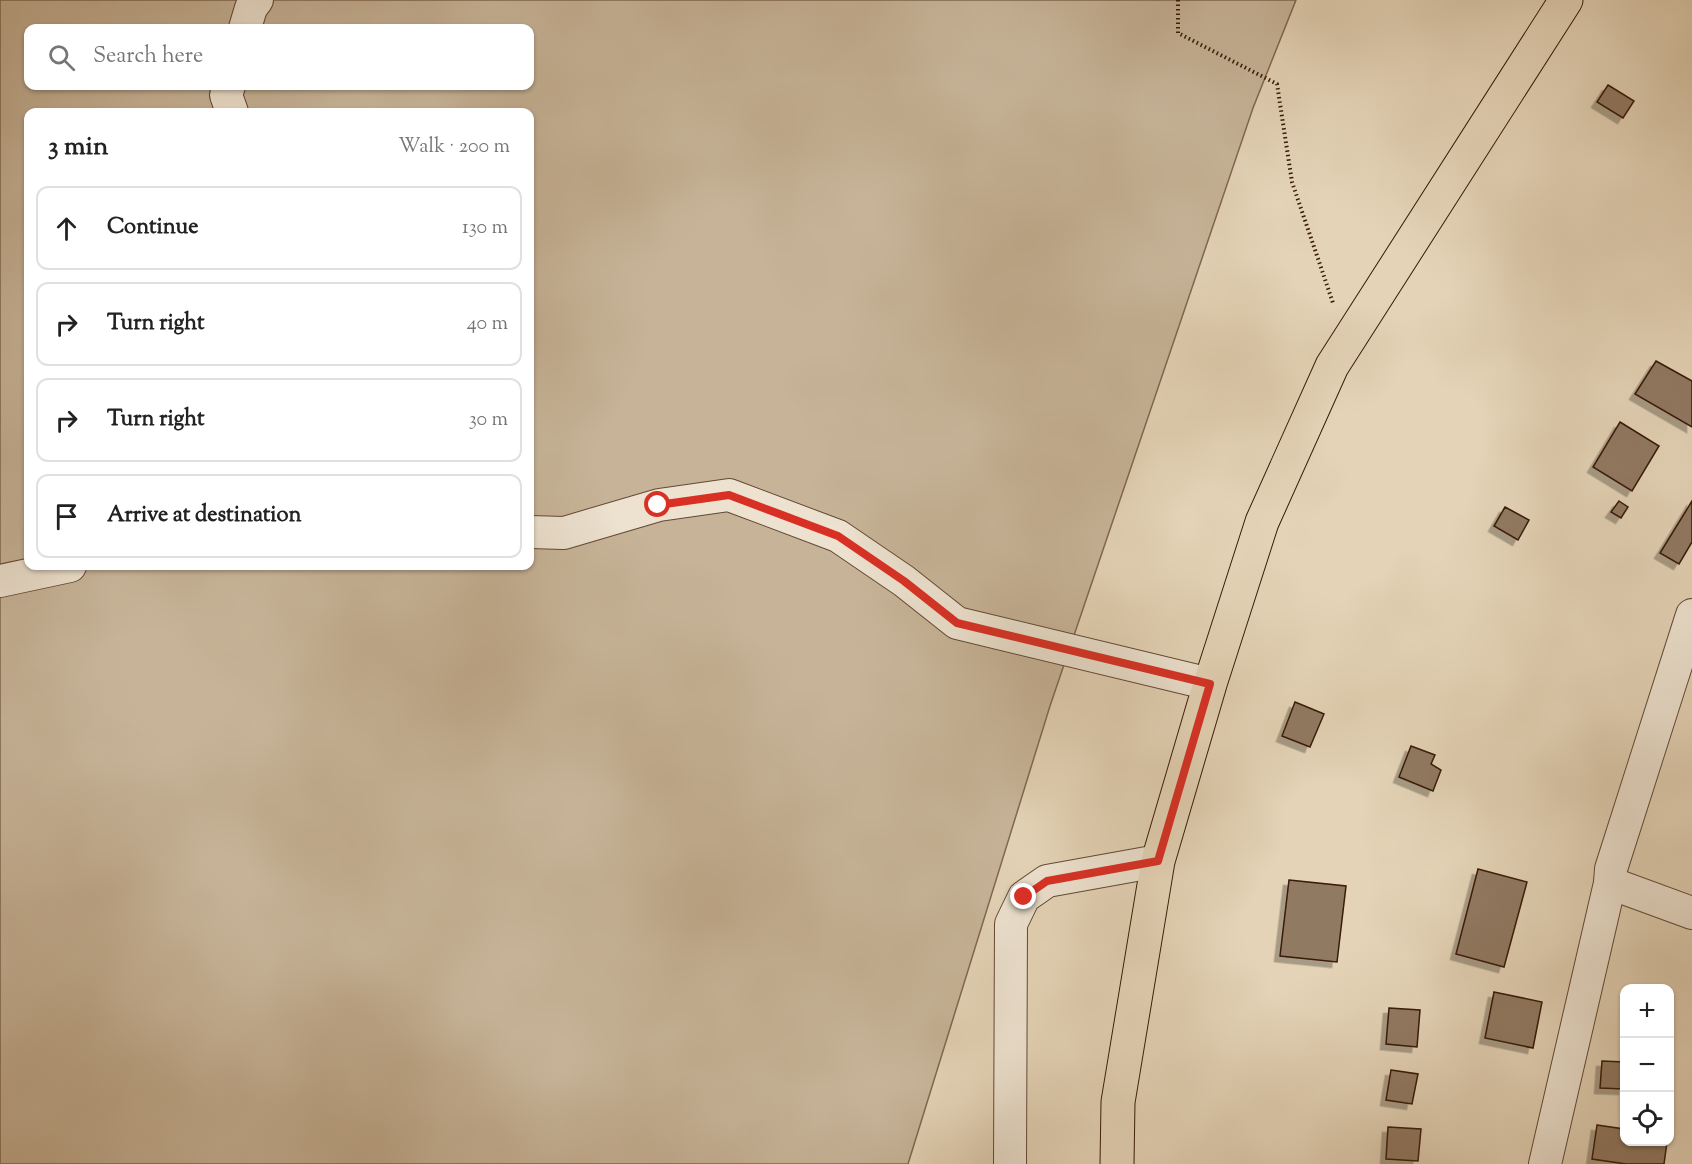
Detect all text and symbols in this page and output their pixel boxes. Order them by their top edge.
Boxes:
search box [24,24,534,90]
icon: search [45,41,78,74]
text: Search here [93,41,203,73]
text: 3 min [48,129,108,166]
text: Walk · 200 m [398,133,510,162]
icon: ahead [50,212,83,245]
text: Continue [107,212,198,244]
text: 130 m [462,214,508,243]
icon: right [50,308,83,341]
text: Turn right [107,308,204,340]
text: 40 m [467,310,508,339]
icon: right [50,404,83,437]
text: Turn right [107,404,204,436]
text: 30 m [469,406,508,435]
route start [644,491,670,517]
icon: arrive [50,500,83,533]
text: Arrive at destination [107,500,302,532]
route end [1010,883,1036,909]
map controls [1620,984,1674,1146]
button: + [1620,984,1674,1038]
button: − [1620,1038,1674,1092]
button: locate [1620,1092,1674,1146]

